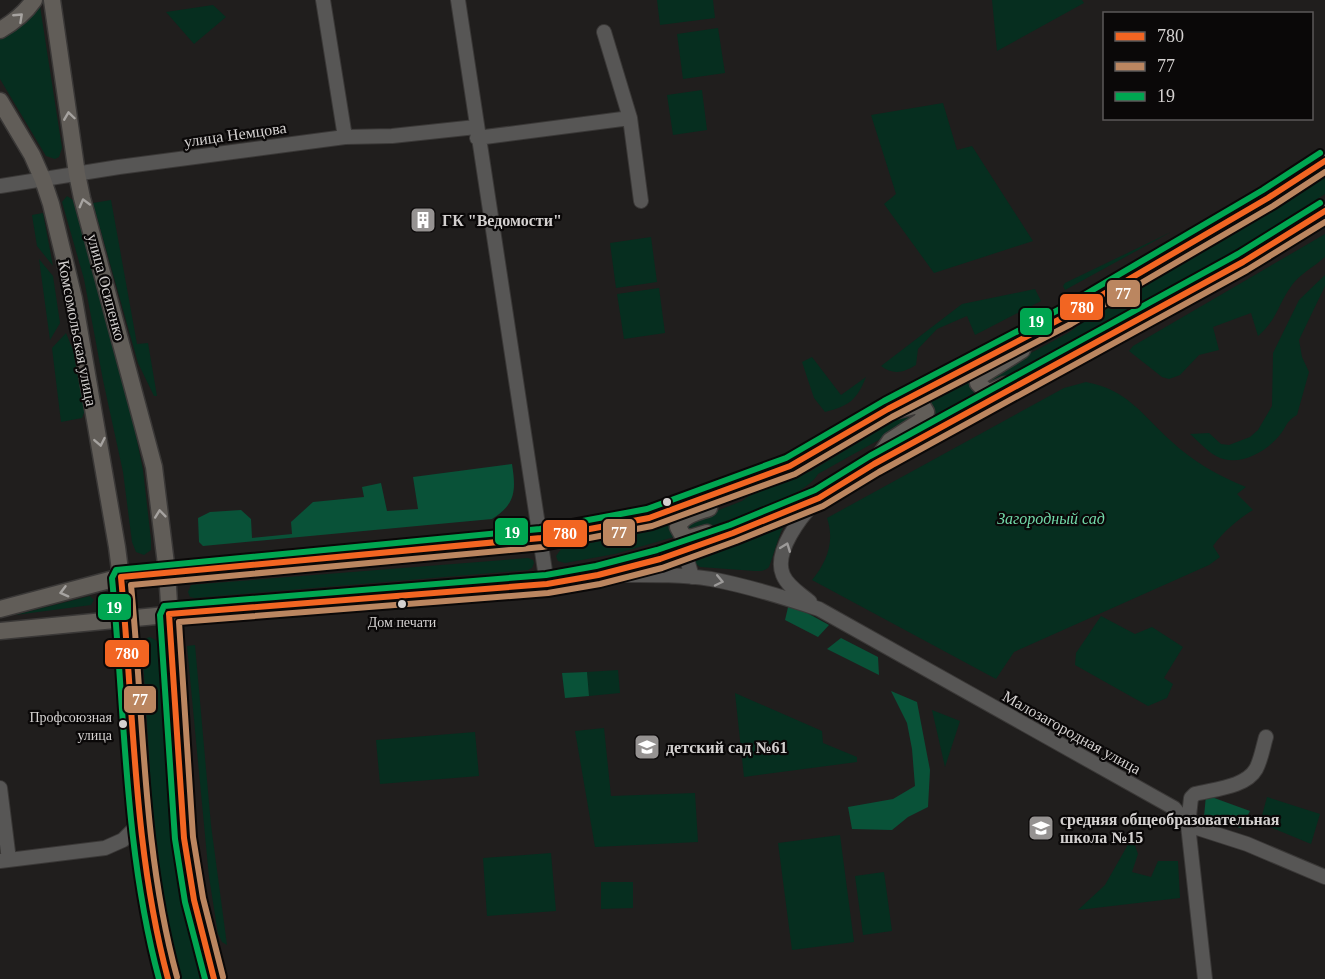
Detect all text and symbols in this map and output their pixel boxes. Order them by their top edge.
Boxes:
legend [1103,12,1313,120]
one-way arrow [12,13,23,24]
text: 780 [1157,26,1184,46]
text: 77 [1157,56,1175,76]
text: 19 [1157,86,1175,106]
one-way arrow [63,112,75,121]
street label: улица Немцова [183,119,288,151]
one-way arrow [78,198,91,208]
building icon: ГК "Ведомости" [408,205,438,235]
place label: ГК "Ведомости" [442,212,562,229]
street label: улица Осипенко [83,232,129,343]
street label: Комсомольская улица [54,259,100,408]
line badge: 77 [1106,279,1141,308]
text: 77 [1115,285,1131,302]
line badge: 780 [1059,293,1104,321]
text: 780 [1070,299,1094,316]
line badge: 19 [1019,307,1053,336]
text: 19 [1028,313,1044,330]
one-way arrow [92,437,105,447]
unlabelled marker [661,496,673,508]
one-way arrow [154,510,167,519]
park label: Загородный сад [997,510,1105,528]
line badge: 19 [494,517,529,546]
line badge: 77 [602,518,636,547]
line badge: 780 [542,519,588,548]
text: 19 [504,524,520,541]
text: 77 [611,524,627,541]
text: 780 [553,525,577,542]
one-way arrow [779,542,791,553]
one-way arrow [714,574,724,587]
one-way arrow [60,584,70,597]
line badge: 19 [97,593,132,621]
marker: Дом печати [396,598,408,610]
text: 19 [106,599,122,616]
place label: Дом печати [368,615,437,630]
line badge: 780 [104,639,150,668]
text: 780 [115,645,139,662]
line badge: 77 [123,685,157,714]
street label: Малозагородная улица [999,687,1144,778]
text: 77 [132,691,148,708]
place label: Профсоюзная улица [29,710,113,743]
marker: Профсоюзная улица [117,718,129,730]
school or university icon: детский сад №61 [632,732,662,762]
place label: детский сад №61 [666,739,787,756]
place label: средняя общеобразовательная школа №15 [1060,811,1280,846]
school or university icon: средняя общеобразовательная школа №15 [1026,813,1056,843]

